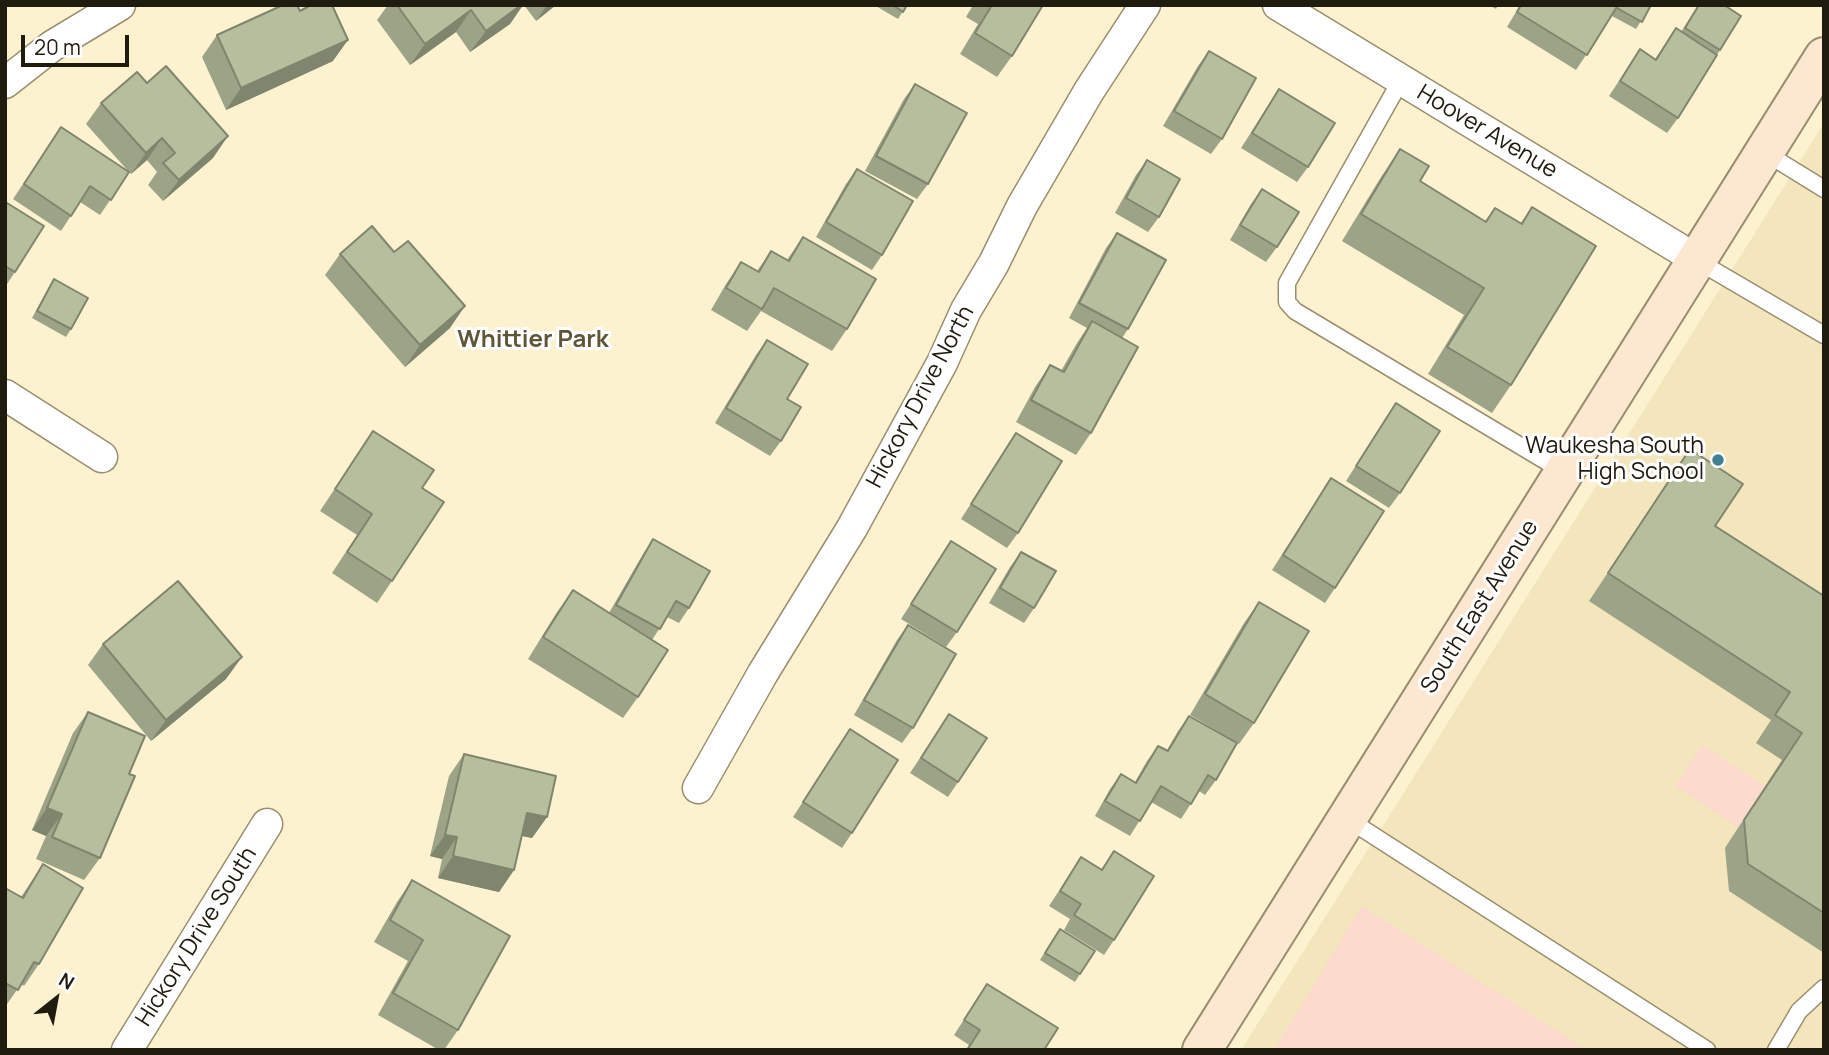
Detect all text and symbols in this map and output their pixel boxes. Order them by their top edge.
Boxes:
scale bar [24,21,133,65]
text: 20 m [34,33,81,61]
street label: Hoover Avenue [1412,79,1562,185]
street label: Hickory Drive North [861,301,981,493]
district label: Whittier Park [457,326,609,354]
place label: Waukesha South High School [1525,433,1704,487]
marker: Waukesha South High School [1710,452,1726,468]
street label: South East Avenue [1415,515,1545,699]
street label: Hickory Drive South [131,842,263,1032]
north arrow [21,964,91,1034]
text: N [54,966,79,996]

